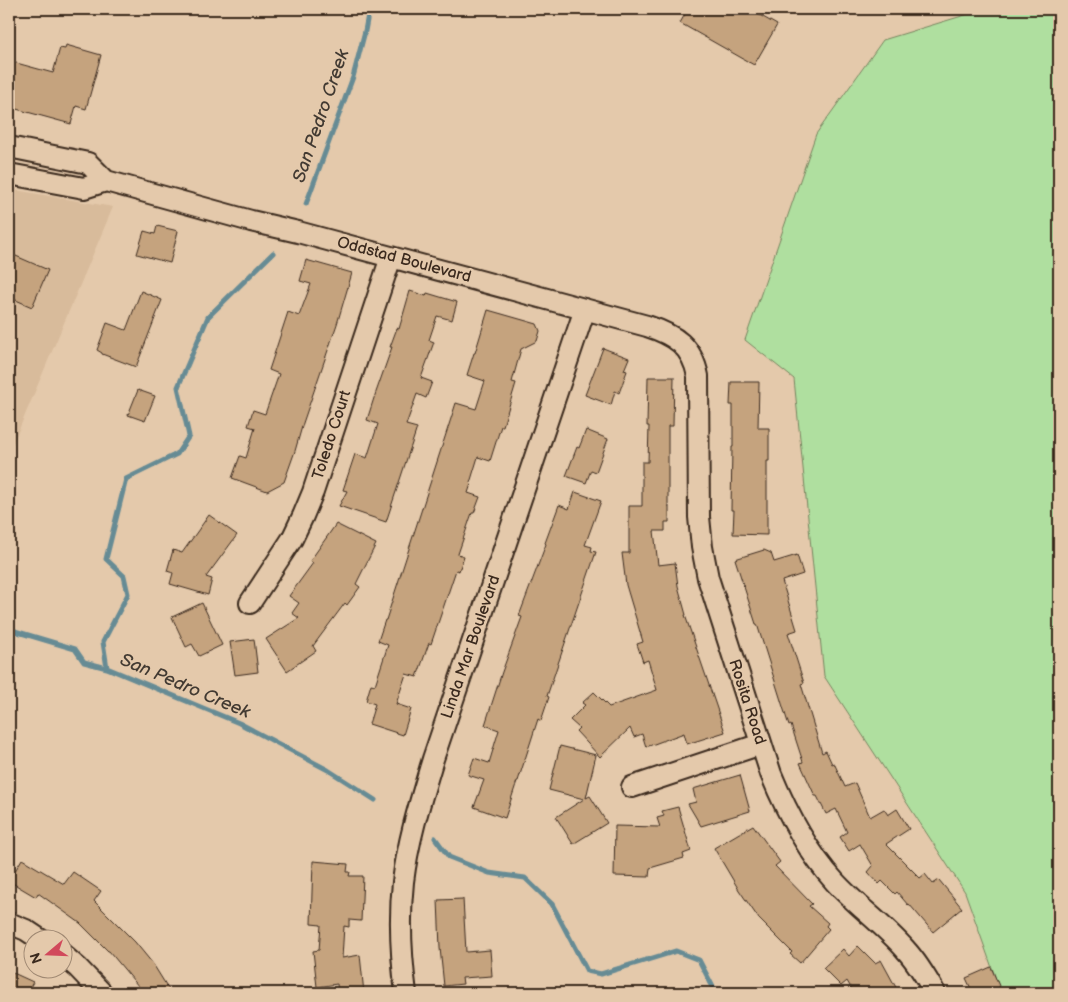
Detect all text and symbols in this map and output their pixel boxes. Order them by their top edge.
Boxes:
water label: San Pedro Creek [288,46,354,185]
street label: Oddstad Boulevard [335,233,473,287]
street label: Toledo Court [309,388,355,482]
street label: Linda Mar Boulevard [438,573,504,721]
water label: San Pedro Creek [117,649,254,723]
street label: Rosita Road [724,657,770,747]
north arrow [22,930,72,980]
text: N [26,950,46,966]

